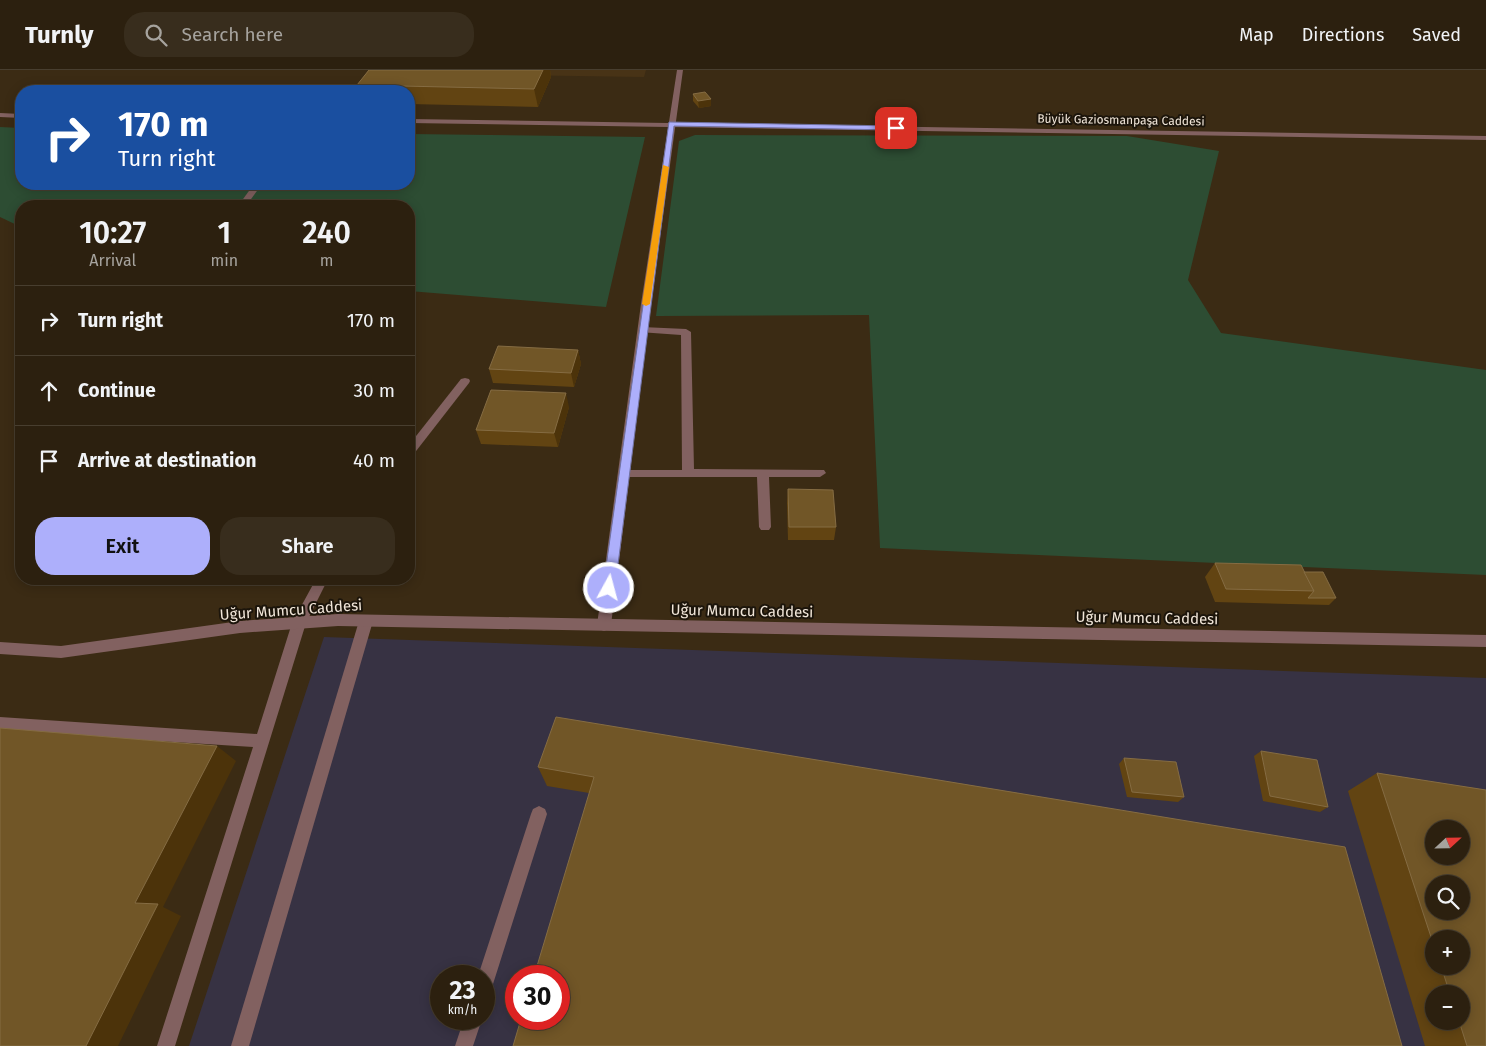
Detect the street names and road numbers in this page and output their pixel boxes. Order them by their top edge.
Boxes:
street label: Büyük Gaziosmanpaşa Caddesi [1037,112,1205,128]
street label: Uğur Mumcu Caddesi [219,596,363,624]
street label: Uğur Mumcu Caddesi [670,601,814,621]
street label: Uğur Mumcu Caddesi [1075,608,1219,628]

